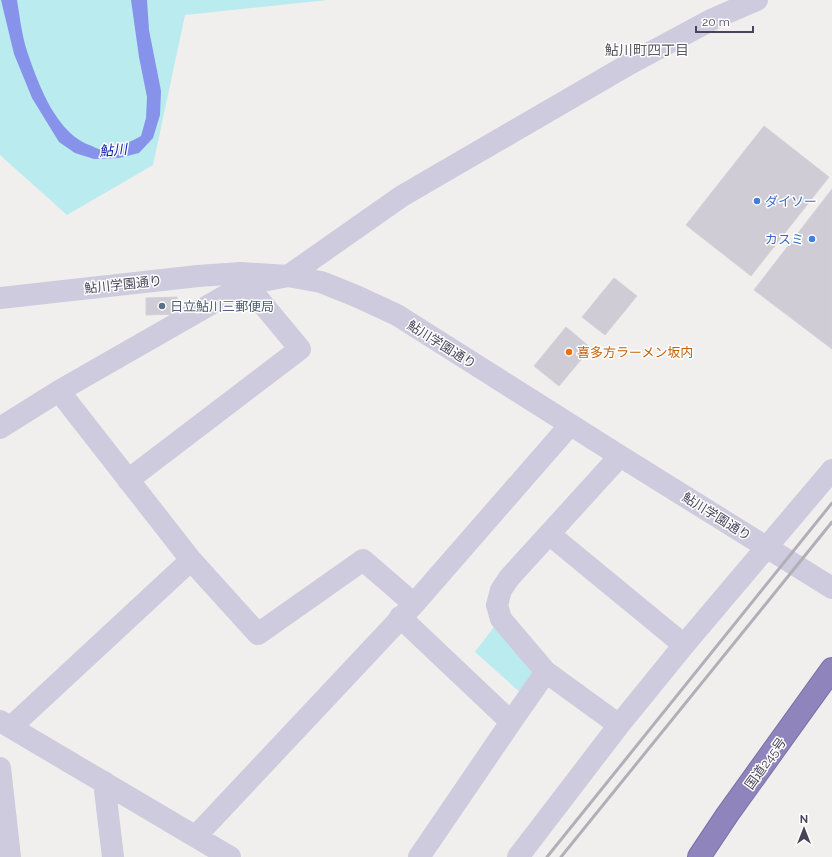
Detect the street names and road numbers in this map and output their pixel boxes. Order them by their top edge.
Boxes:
street label: 鮎川学園通り [83,273,163,296]
street label: 鮎川学園通り [405,317,479,371]
street label: 鮎川学園通り [680,489,754,543]
street label: 国道245号 [742,735,789,792]

